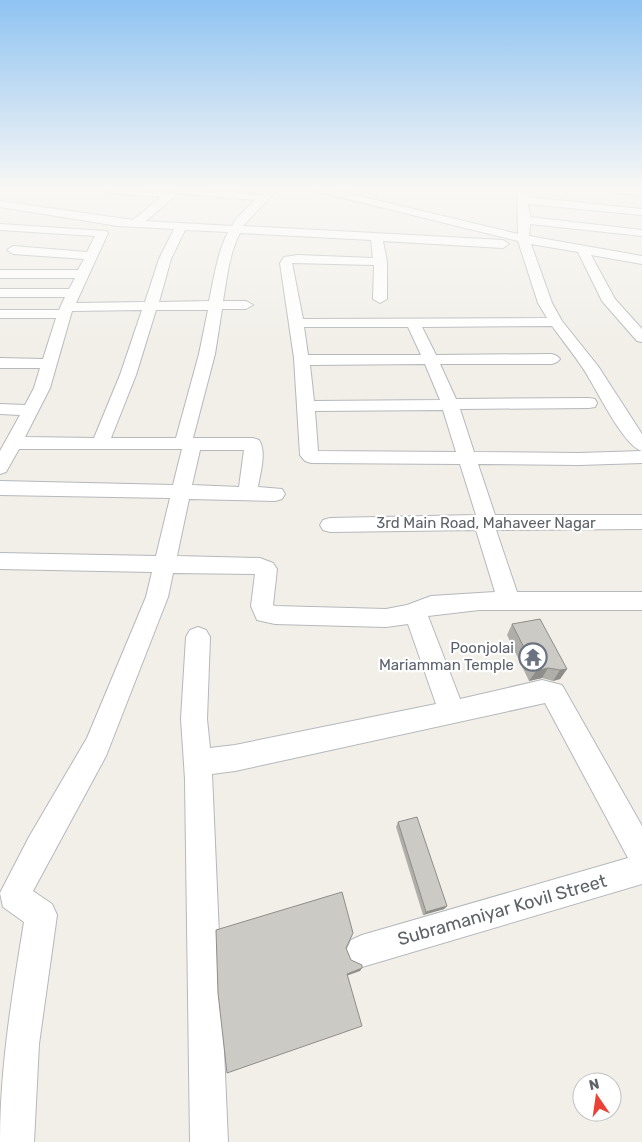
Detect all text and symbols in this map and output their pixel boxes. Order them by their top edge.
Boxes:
street label: 3rd Main Road, Mahaveer Nagar [376,514,596,532]
place label: Poonjolai Mariamman Temple [379,639,514,674]
temple icon: Poonjolai Mariamman Temple [518,642,548,672]
street label: Subramaniyar Kovil Street [395,870,609,950]
north arrow [572,1072,622,1122]
text: N [587,1075,601,1094]

